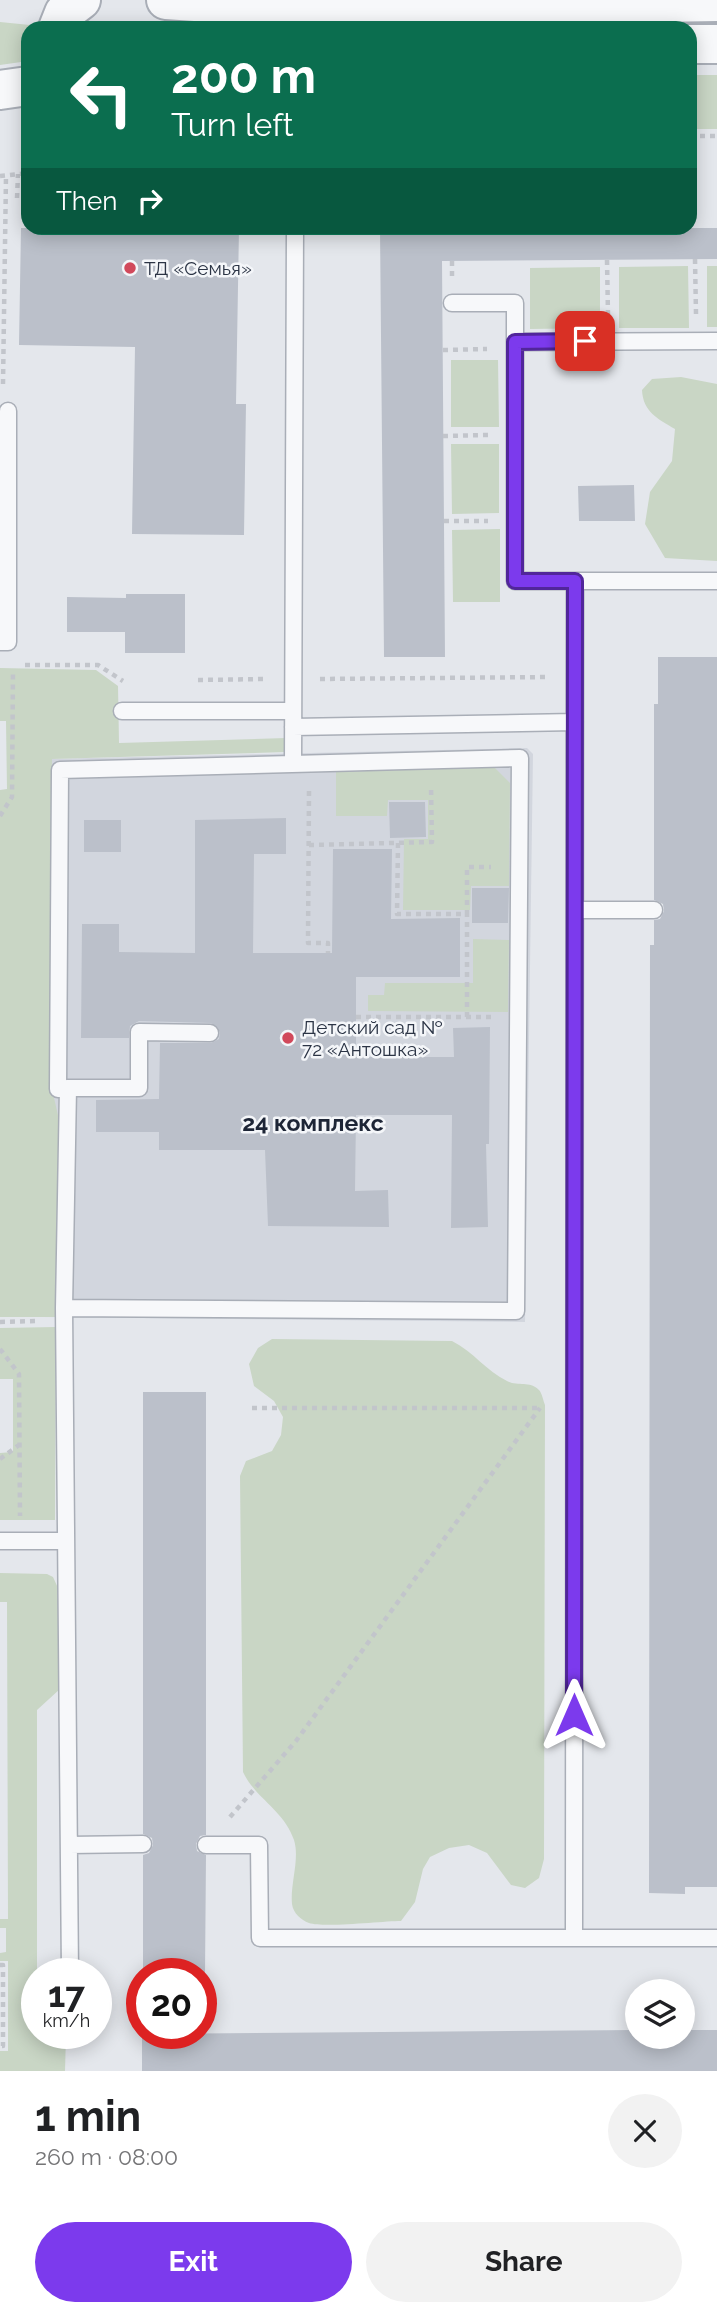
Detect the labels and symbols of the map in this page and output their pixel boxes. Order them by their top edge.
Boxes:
place label: ТД «Семья» [144,257,252,279]
marker: ТД «Семья» [122,260,138,276]
pin [555,311,615,371]
place label: Детский сад № 72 «Антошка» [302,1016,443,1060]
marker: Детский сад № 72 «Антошка» [280,1030,296,1046]
district label: 24 комплекс [242,1109,384,1136]
position arrow [537,1678,611,1752]
speed limit sign: 20 [126,1958,217,2049]

